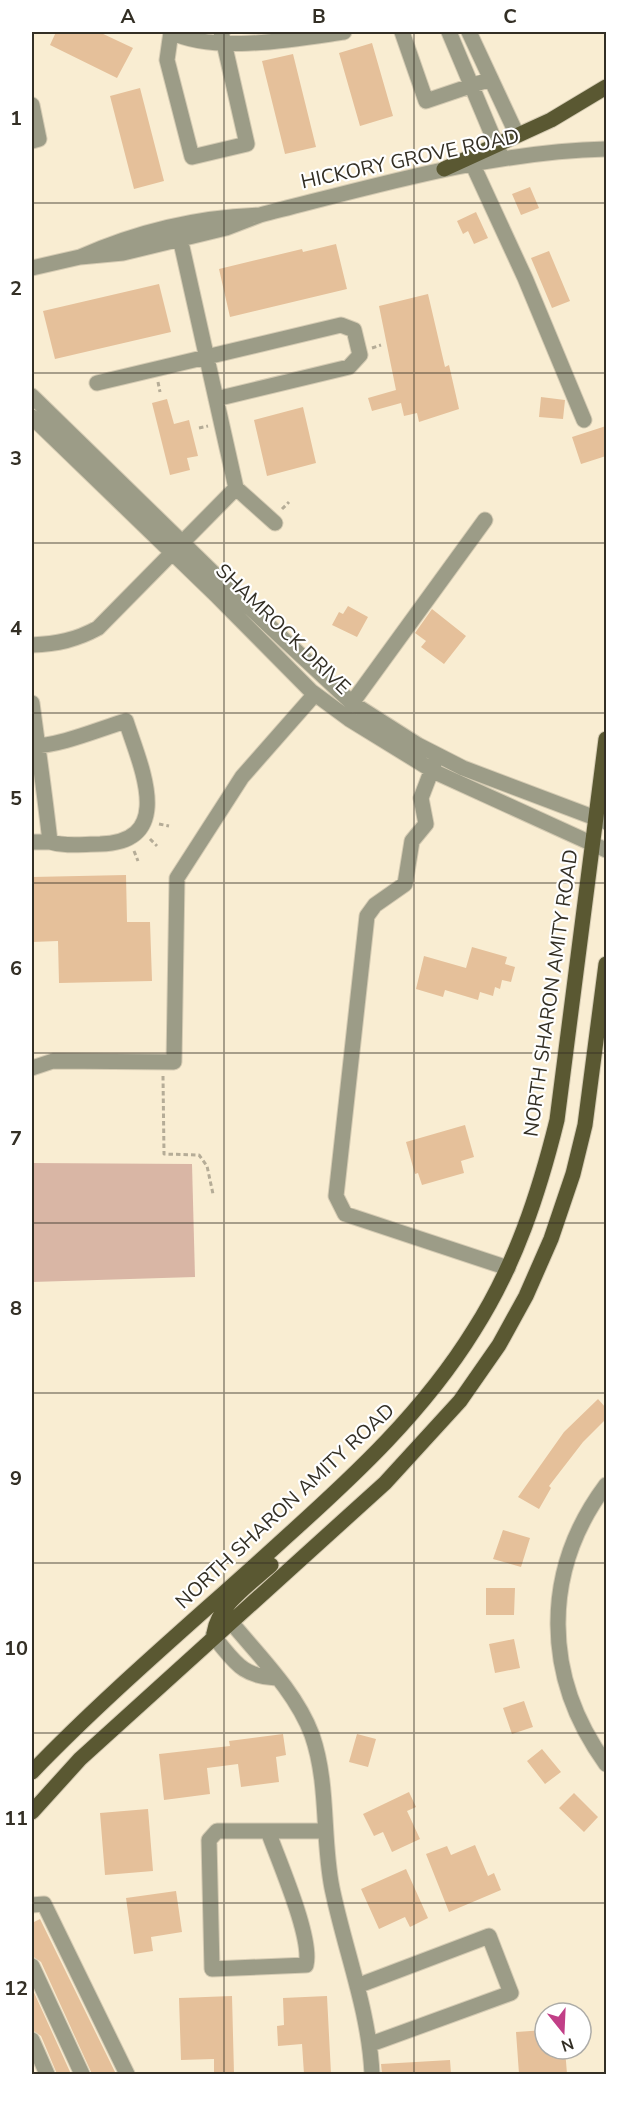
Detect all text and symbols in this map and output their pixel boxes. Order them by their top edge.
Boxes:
text: A [121,3,136,30]
text: B [312,3,326,30]
text: C [503,3,517,30]
text: 1 [10,105,22,132]
street label: HICKORY GROVE ROAD [298,123,522,195]
text: 2 [10,275,22,302]
text: 3 [10,445,22,472]
street label: SHAMROCK DRIVE [210,558,356,700]
text: 4 [10,615,22,642]
text: 5 [10,785,22,812]
street label: NORTH SHARON AMITY ROAD [517,848,585,1138]
text: 6 [10,955,22,982]
text: 7 [10,1125,22,1152]
text: 8 [10,1295,22,1322]
street label: NORTH SHARON AMITY ROAD [170,1397,400,1615]
text: 9 [10,1465,22,1492]
text: 10 [4,1635,28,1662]
text: 11 [4,1805,28,1832]
text: 12 [4,1975,28,2002]
north arrow [533,2001,593,2061]
text: N [558,2032,576,2057]

